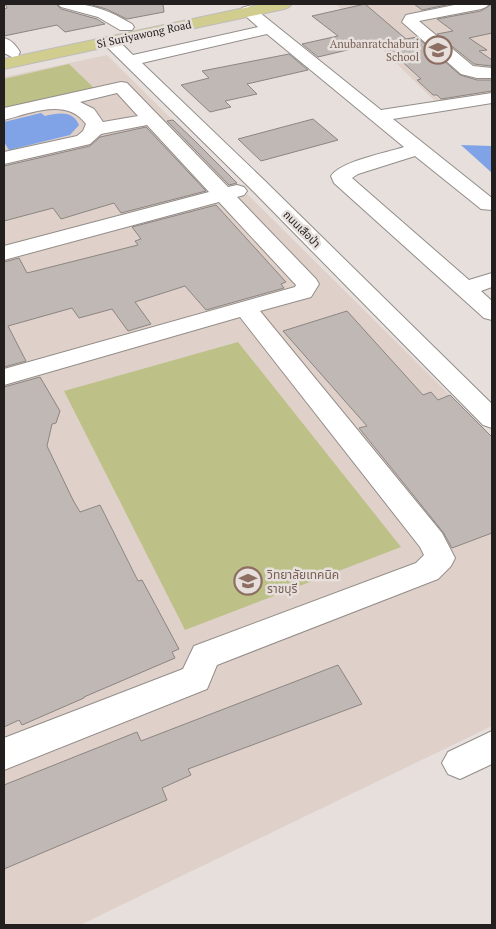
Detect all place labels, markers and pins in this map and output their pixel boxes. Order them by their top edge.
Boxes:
school or university icon: Anubanratchaburi School [423,35,453,65]
place label: Anubanratchaburi School [330,37,419,64]
school or university icon: วิทยาลัยเทคนิค ราชบุรี [233,566,263,596]
place label: วิทยาลัยเทคนิค ราชบุรี [266,567,339,596]

